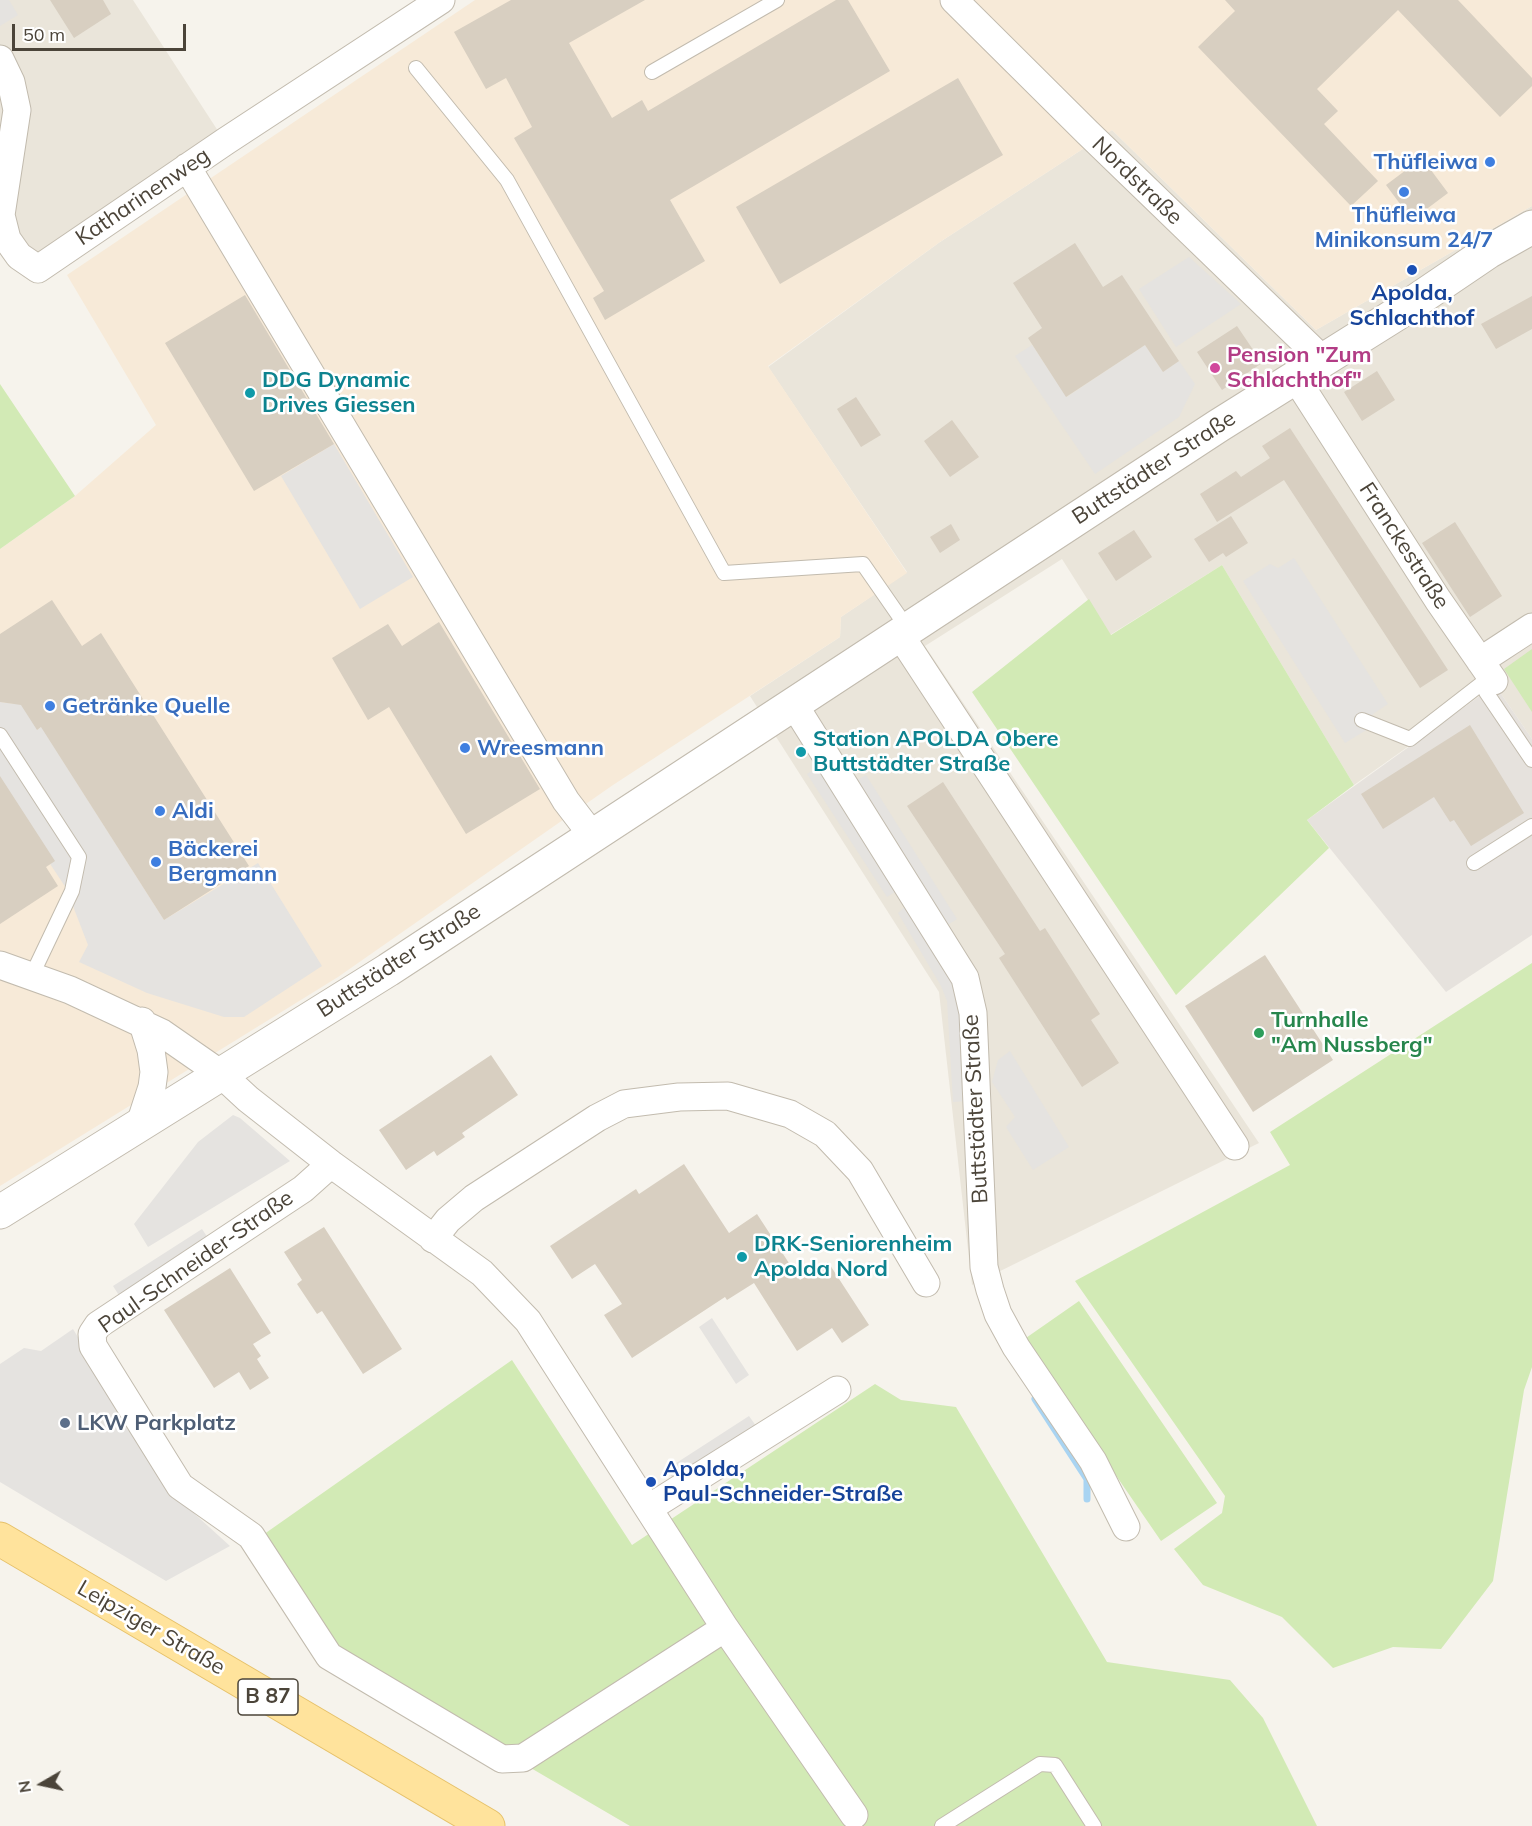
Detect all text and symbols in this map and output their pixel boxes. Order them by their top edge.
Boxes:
scale bar [15,12,189,50]
text: 50 m [23,23,65,46]
street label: Nordstraße [1086,131,1188,231]
street label: Katharinenweg [71,142,215,252]
place label: Thüfleiwa [1374,149,1478,175]
marker: Thüfleiwa [1483,155,1497,169]
marker: Thüfleiwa Minikonsum 24/7 [1397,185,1411,199]
place label: Thüfleiwa Minikonsum 24/7 [1315,202,1493,254]
marker: Apolda, Schlachthof [1405,263,1419,277]
place label: Apolda, Schlachthof [1350,280,1474,332]
place label: Pension "Zum Schlachthof" [1227,342,1371,394]
marker: Pension "Zum Schlachthof" [1208,361,1222,375]
place label: DDG Dynamic Drives Giessen [262,367,415,418]
marker: DDG Dynamic Drives Giessen [243,386,257,400]
street label: Buttstädter Straße [1067,405,1241,531]
street label: Franckestraße [1353,478,1455,614]
place label: Getränke Quelle [62,693,230,719]
marker: Getränke Quelle [43,699,57,713]
place label: Station APOLDA Obere Buttstädter Straße [813,726,1059,778]
place label: Wreesmann [477,735,604,761]
marker: Wreesmann [458,741,472,755]
marker: Station APOLDA Obere Buttstädter Straße [794,745,808,759]
place label: Aldi [172,798,214,824]
marker: Aldi [153,804,167,818]
place label: Bäckerei Bergmann [168,836,277,888]
marker: Bäckerei Bergmann [149,855,163,869]
street label: Buttstädter Straße [312,898,486,1024]
place label: Turnhalle "Am Nussberg" [1271,1007,1433,1058]
street label: Buttstädter Straße [958,1014,994,1204]
marker: Turnhalle "Am Nussberg" [1252,1026,1266,1040]
street label: Paul-Schneider-Straße [94,1185,298,1339]
place label: DRK-Seniorenheim Apolda Nord [754,1231,952,1282]
marker: DRK-Seniorenheim Apolda Nord [735,1250,749,1264]
place label: LKW Parkplatz [77,1410,236,1436]
marker: LKW Parkplatz [58,1416,72,1430]
place label: Apolda, Paul-Schneider-Straße [663,1456,903,1508]
marker: Apolda, Paul-Schneider-Straße [644,1475,658,1489]
street label: Leipziger Straße [72,1575,230,1681]
road number: B 87 [238,1679,298,1715]
north arrow [12,1754,72,1814]
text: N [13,1779,35,1794]

